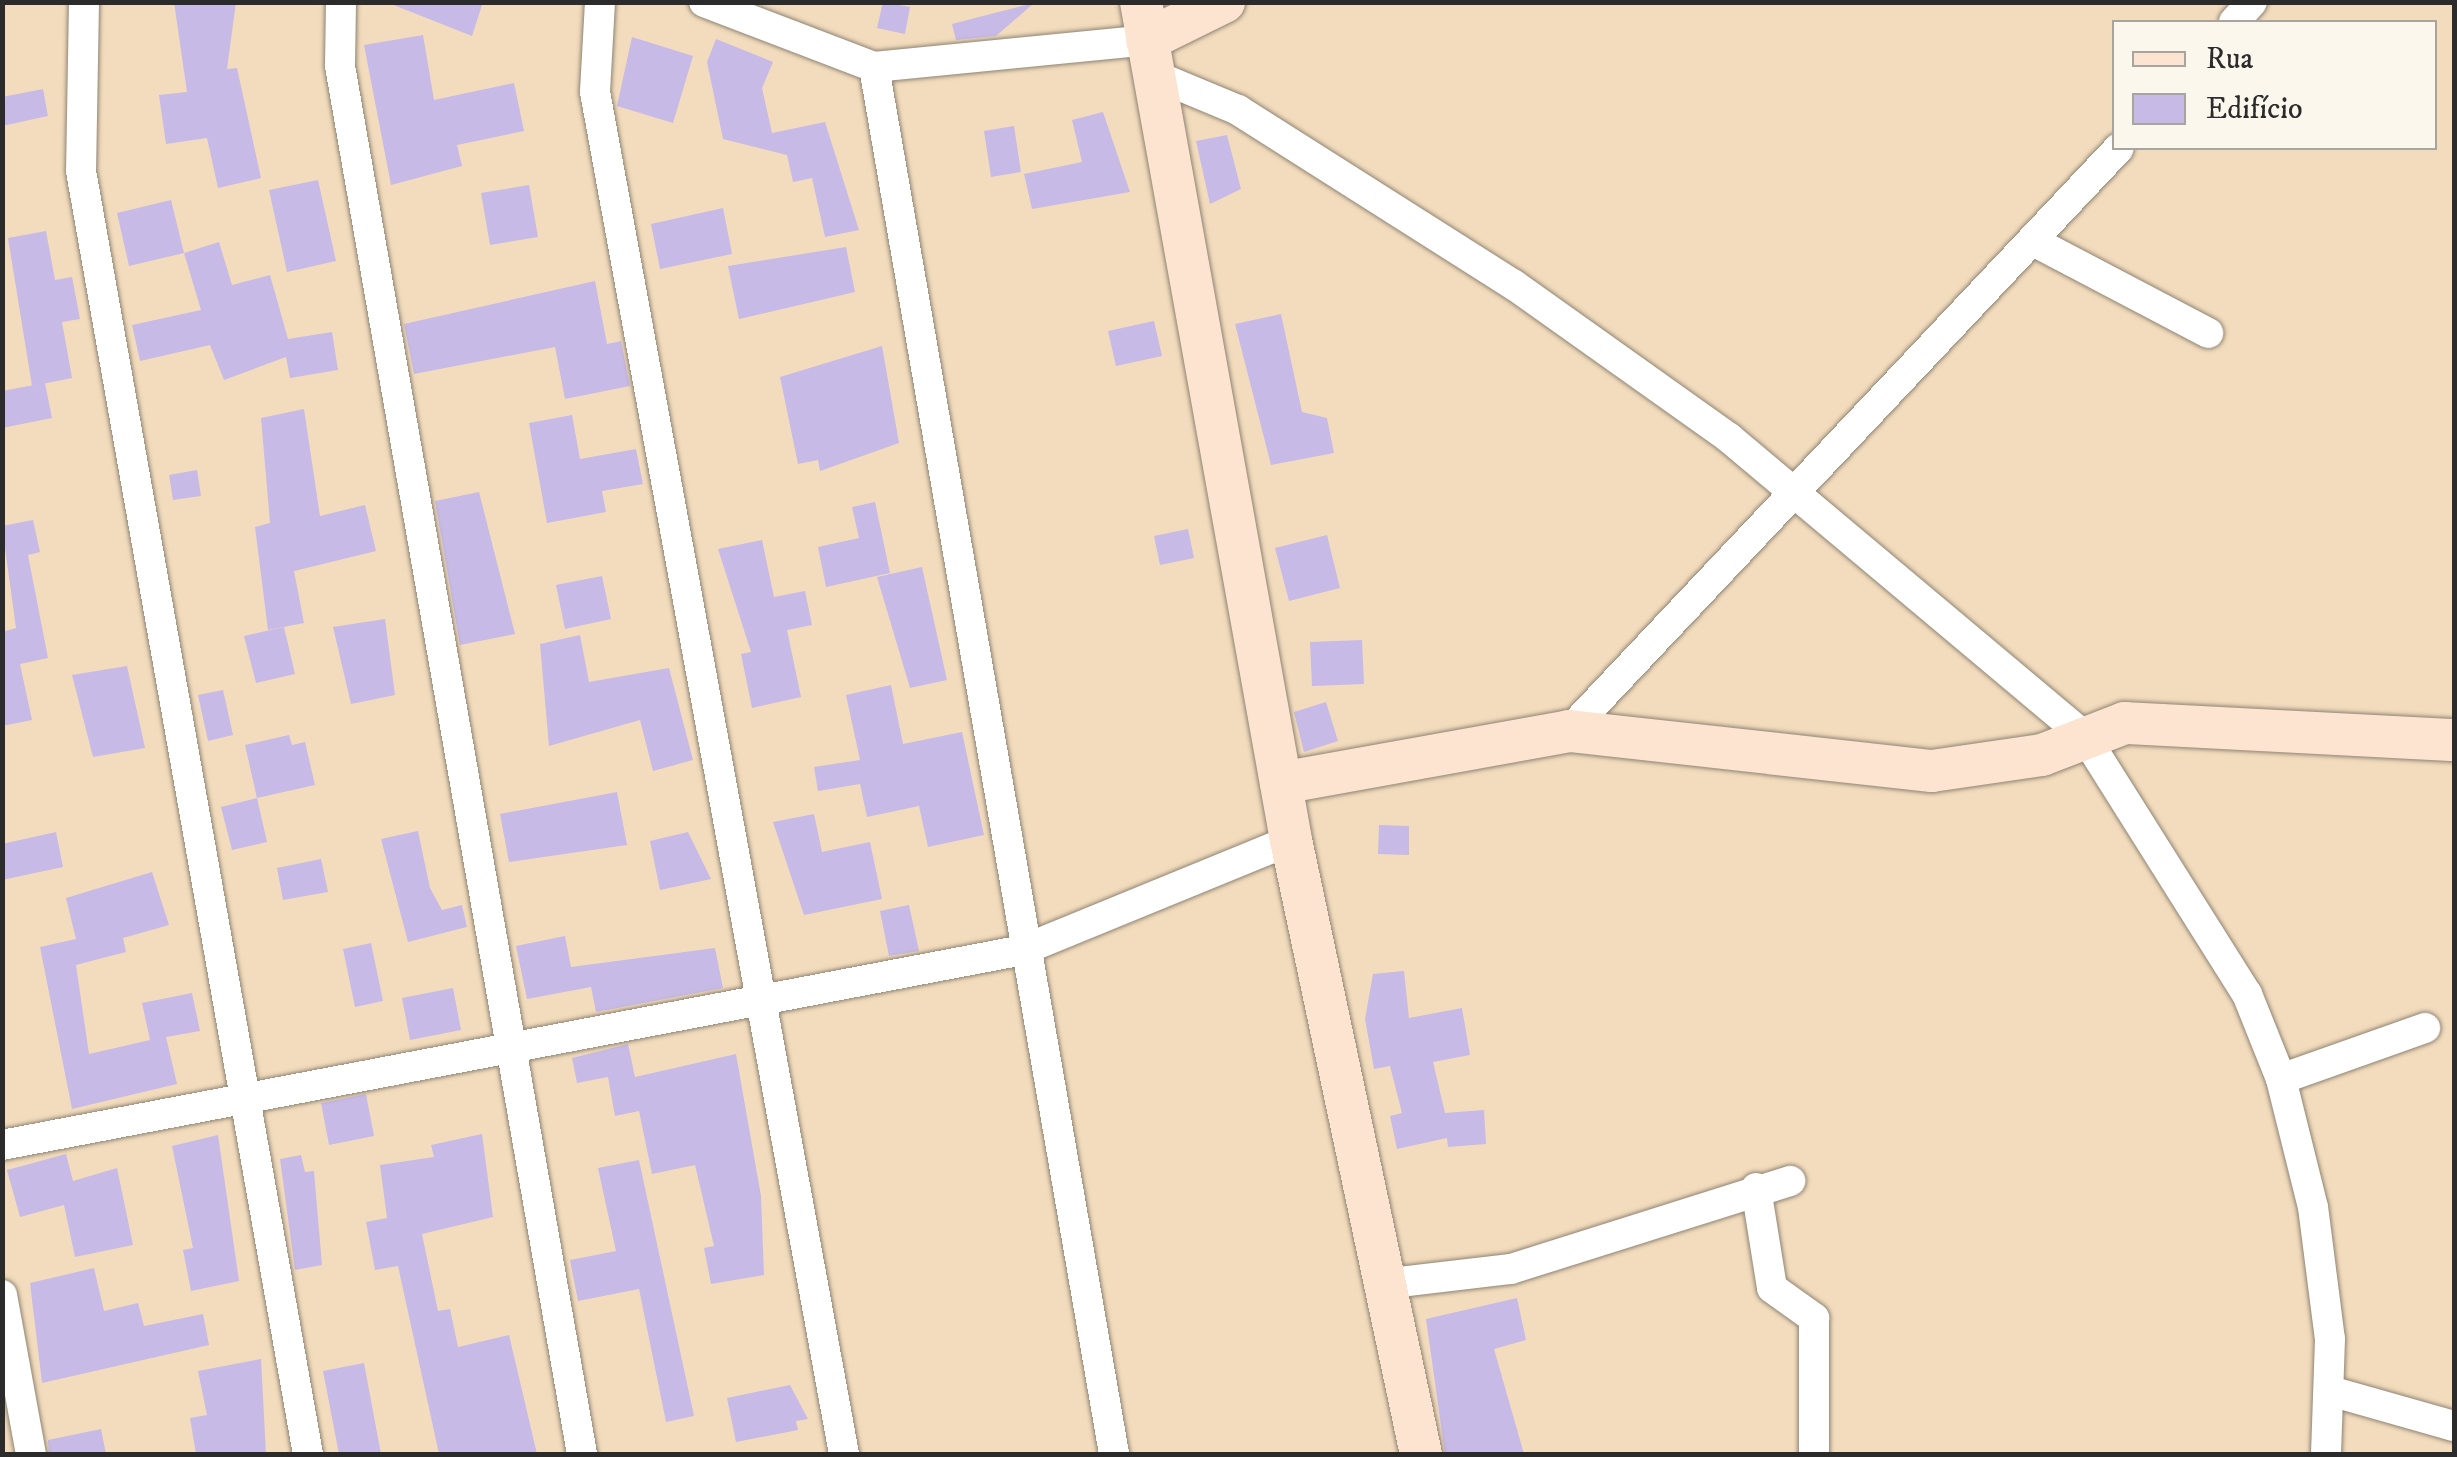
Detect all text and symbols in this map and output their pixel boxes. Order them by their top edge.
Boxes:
legend [2112,20,2437,150]
text: Rua [2206,41,2253,78]
text: Edifício [2206,91,2302,128]

